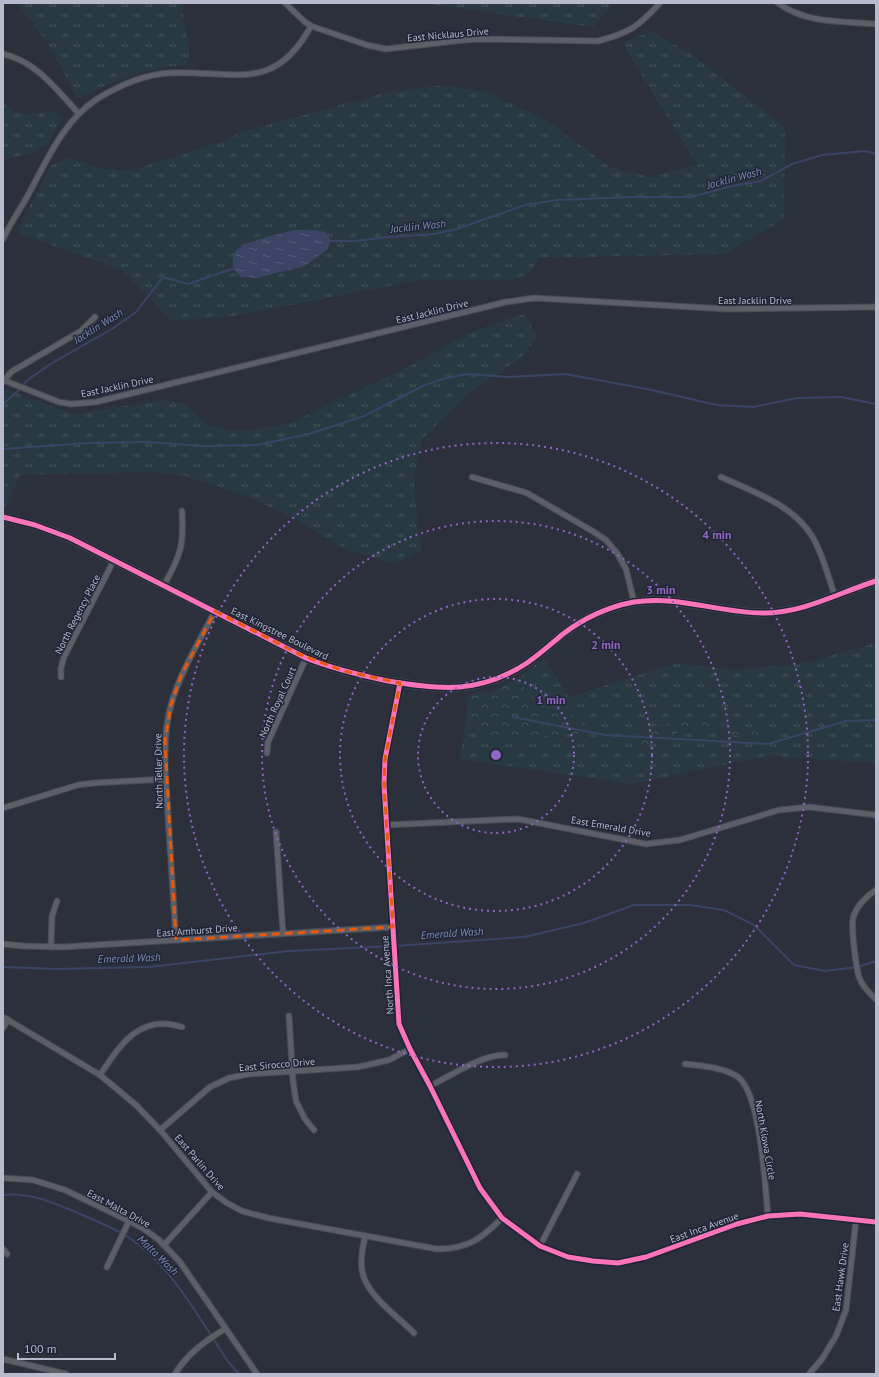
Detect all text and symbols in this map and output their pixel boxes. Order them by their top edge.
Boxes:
street label: East Nicklaus Drive [407,24,489,45]
water label: Jacklin Wash [704,164,763,192]
water label: Jacklin Wash [388,216,447,236]
street label: East Jacklin Drive [718,294,792,307]
street label: East Jacklin Drive [395,296,470,327]
water label: Jacklin Wash [70,305,126,347]
street label: East Jacklin Drive [80,372,155,401]
text: 4 min [702,527,732,542]
street label: North Regency Place [52,572,103,656]
text: 3 min [646,582,676,597]
street label: East Kingstree Boulevard [229,604,331,663]
text: 2 min [591,637,621,652]
street label: North Royal Court [256,664,299,740]
text: 1 min [536,692,566,707]
street label: North Teller Drive [151,733,166,809]
centre of rings [489,748,503,762]
street label: East Emerald Drive [570,813,652,840]
street label: East Amhurst Drive [156,921,238,940]
water label: Emerald Wash [420,924,484,942]
street label: North Inca Avenue [378,935,397,1015]
water label: Emerald Wash [97,950,161,966]
street label: East Sirocco Drive [238,1055,316,1074]
street label: North Kiowa Circle [752,1099,779,1181]
street label: East Parlin Drive [172,1132,228,1193]
street label: East Malta Drive [85,1186,153,1231]
street label: East Inca Avenue [668,1209,740,1246]
water label: Malta Wash [134,1232,182,1278]
street label: East Hawk Drive [829,1242,852,1312]
scale bar [18,1335,115,1361]
text: 100 m [24,1341,57,1356]

